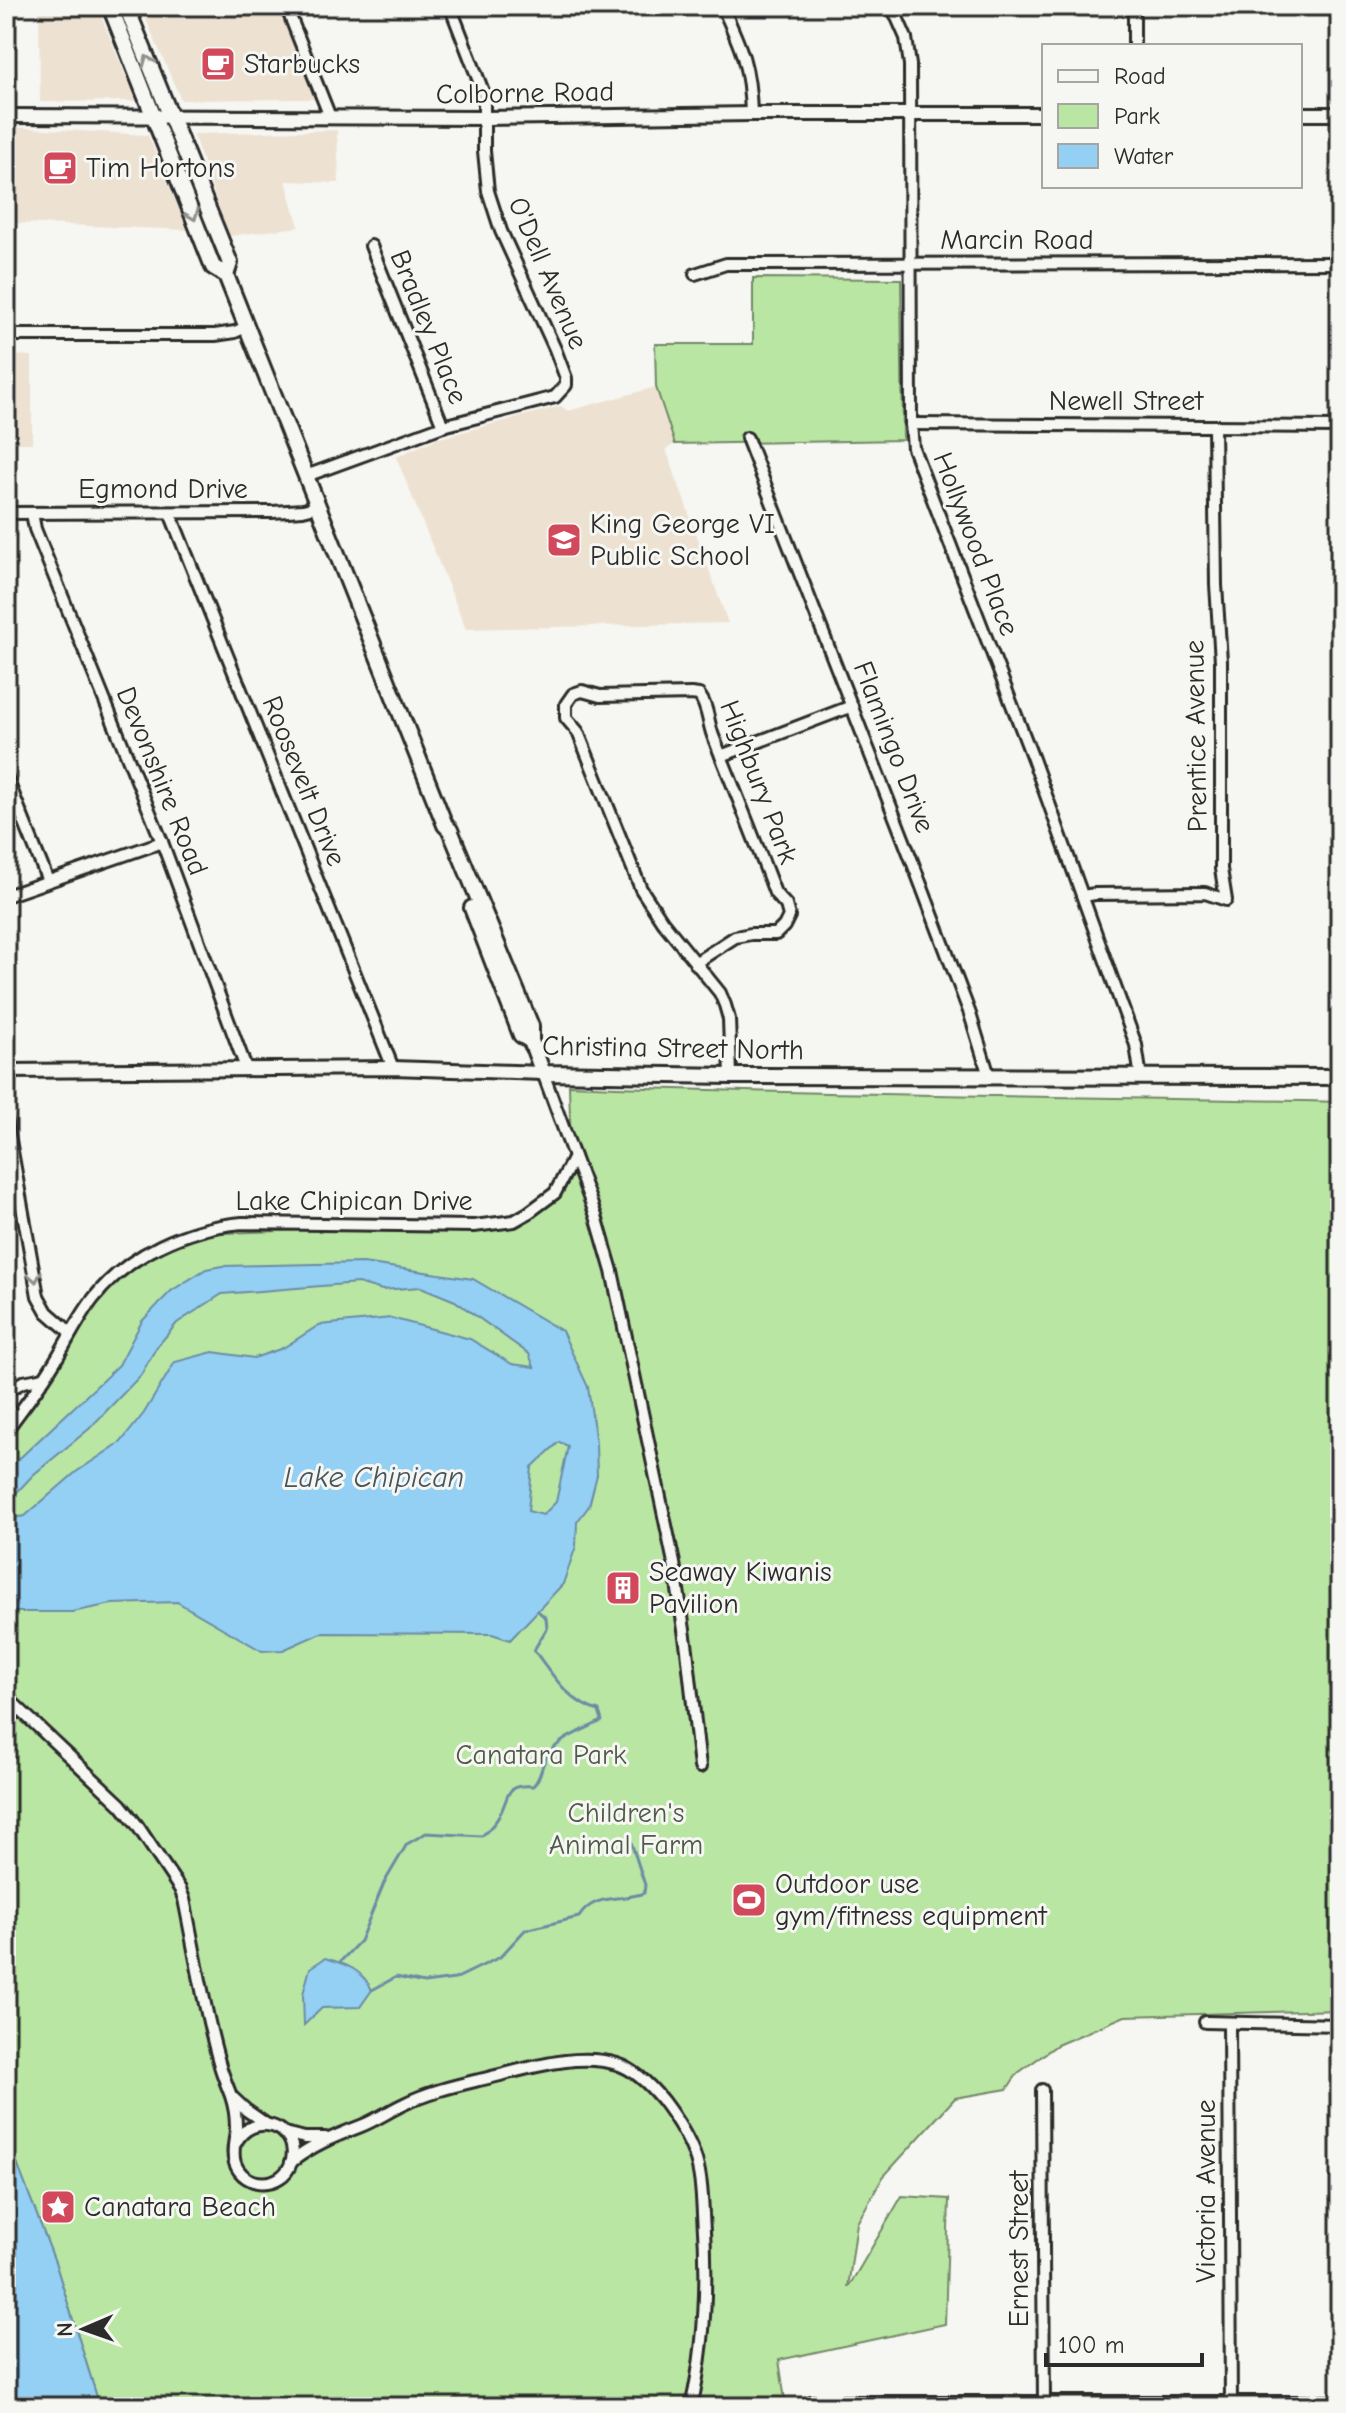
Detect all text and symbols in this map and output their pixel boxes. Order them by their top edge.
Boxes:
legend [1042,44,1302,188]
cafe icon: Starbucks [199,45,237,83]
place label: Starbucks [244,48,360,80]
one-way arrow [141,55,158,69]
text: Road [1114,62,1166,90]
street label: Colborne Road [436,75,614,111]
text: Park [1114,102,1160,130]
text: Water [1114,142,1174,170]
cafe icon: Tim Hortons [41,149,79,187]
place label: Tim Hortons [86,152,235,184]
street label: O'Dell Avenue [502,192,594,354]
one-way arrow [183,207,199,221]
street label: Marcin Road [940,224,1094,256]
street label: Bradley Place [384,245,474,409]
street label: Newell Street [1049,385,1204,417]
street label: Hollywood Place [926,448,1026,640]
street label: Egmond Drive [78,473,248,505]
place label: King George VI Public School [590,508,775,572]
school or university icon: King George VI Public School [545,521,583,559]
street label: Prentice Avenue [1178,640,1214,832]
street label: Flamingo Drive [847,657,941,837]
street label: Devonshire Road [110,682,214,880]
street label: Roosevelt Drive [255,691,353,871]
street label: Highbury Park [713,696,805,869]
street label: Christina Street North [542,1030,804,1066]
street label: Lake Chipican Drive [235,1185,473,1217]
one-way arrow [26,1270,43,1283]
water label: Lake Chipican [284,1460,464,1495]
place label: Seaway Kiwanis Pavilion [649,1556,832,1620]
building icon: Seaway Kiwanis Pavilion [604,1569,642,1607]
park label: Canatara Park [455,1739,627,1771]
park label: Children's Animal Farm [549,1797,703,1861]
place label: Outdoor use gym/fitness equipment [775,1868,1048,1932]
sports icon: Outdoor use gym/fitness equipment [730,1881,768,1919]
street label: Victoria Avenue [1190,2099,1222,2283]
street label: Ernest Street [1003,2170,1035,2327]
place icon: Canatara Beach [39,2188,77,2226]
place label: Canatara Beach [84,2191,276,2223]
north arrow [44,2289,124,2369]
scale bar [1046,2317,1202,2367]
text: N [52,2322,78,2337]
text: 100 m [1058,2331,1125,2359]

